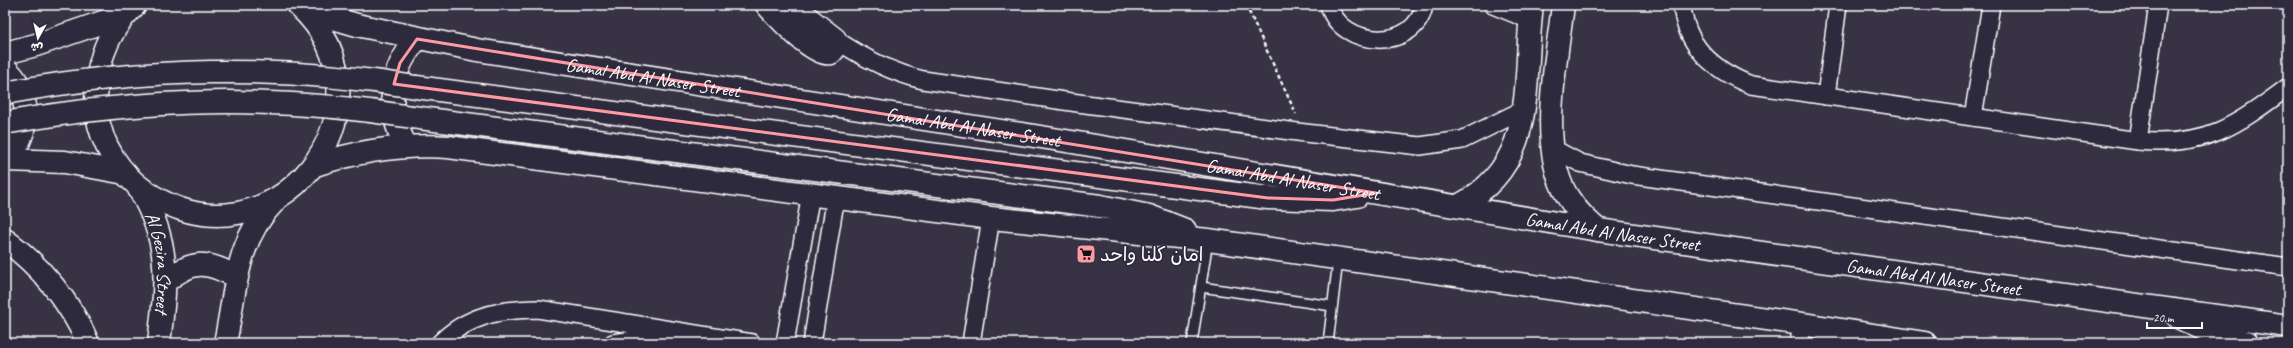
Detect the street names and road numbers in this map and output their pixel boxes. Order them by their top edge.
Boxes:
street label: Gamal Abd Al Naser Street [564,53,743,104]
street label: Gamal Abd Al Naser Street [884,102,1064,153]
street label: Gamal Abd Al Naser Street [1204,154,1383,207]
street label: Gamal Abd Al Naser Street [1524,207,1703,257]
street label: Al Gezira Street [139,208,176,317]
street label: Gamal Abd Al Naser Street [1845,254,2024,302]

